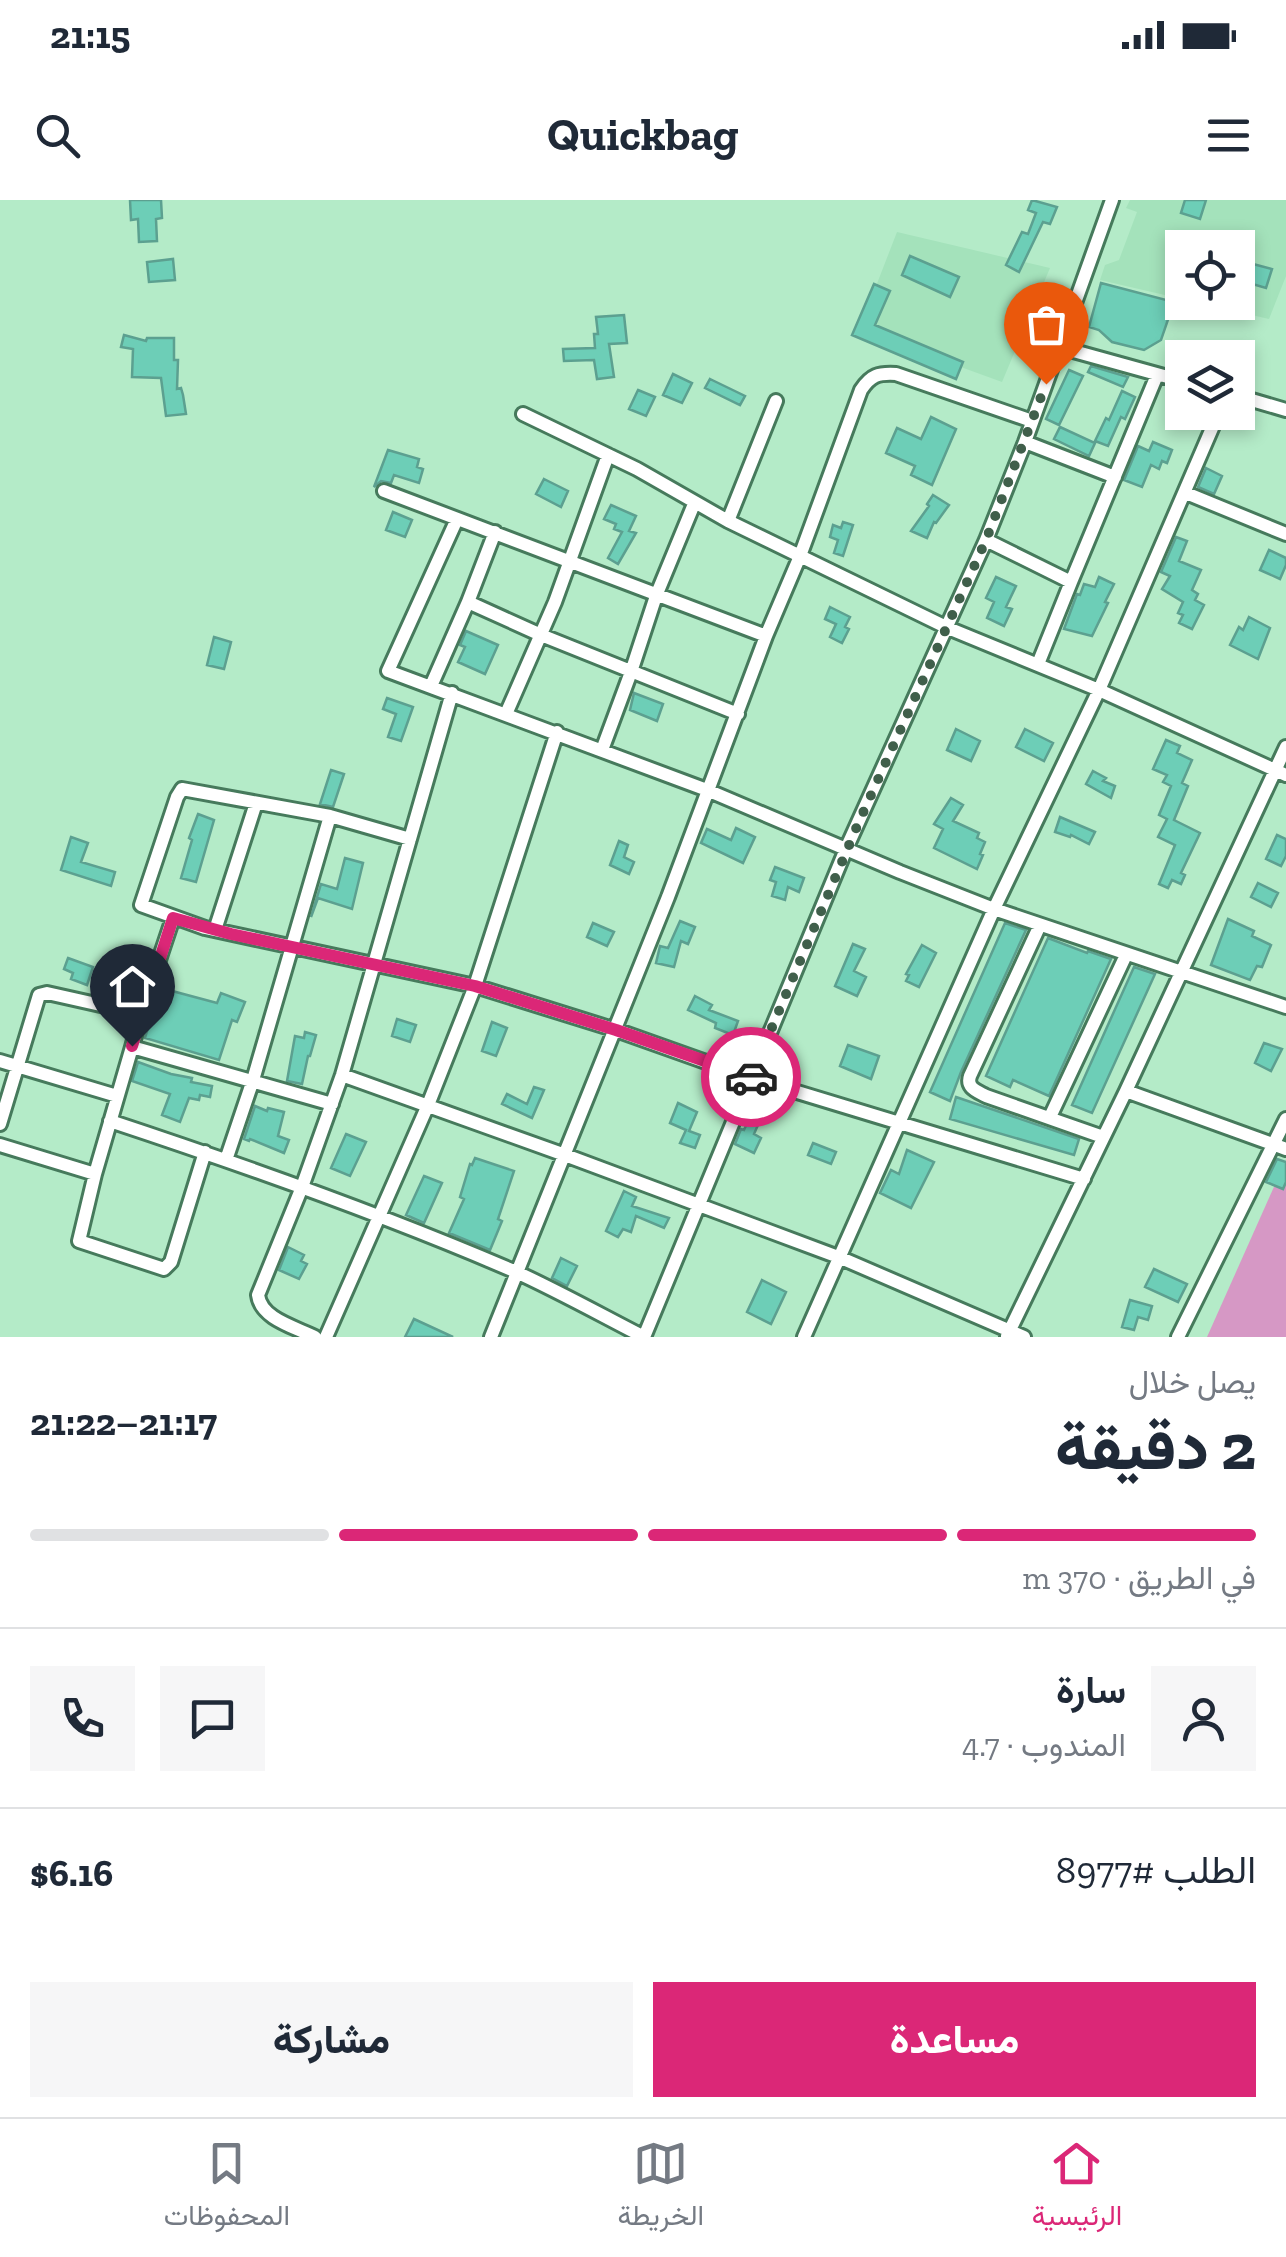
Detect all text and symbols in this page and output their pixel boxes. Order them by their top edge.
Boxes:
text: 21:15 [50,12,130,58]
icon: search [30,108,85,163]
text: Quickbag [547,108,739,162]
icon: menu [1201,108,1256,163]
map controls [1165,230,1255,430]
button: locate [1165,230,1255,320]
pin [1004,282,1089,385]
icon: bag [1019,297,1074,352]
button: layers [1165,340,1255,430]
pin [90,944,175,1047]
icon: home [105,959,160,1014]
courier [701,1027,801,1127]
icon: car [724,1050,779,1105]
text: يصل خلال [1129,1363,1256,1401]
text: 21:17–21:22 [30,1399,217,1445]
text: 2 دقيقة [1055,1408,1256,1486]
text: في الطريق · 370 m [1023,1559,1256,1597]
button: phone [30,1666,135,1771]
button: chat [160,1666,265,1771]
button: person [1151,1666,1256,1771]
text: سارة [1056,1667,1126,1713]
text: المندوب · 4.7 [962,1726,1126,1764]
text: الطلب #8977 [1056,1847,1256,1893]
text: $6.16 [30,1850,113,1896]
button: مشاركة [30,1982,633,2097]
button: مساعدة [653,1982,1256,2097]
tab: المحفوظات [164,2136,290,2240]
tab: الخريطة [618,2136,704,2240]
tab: الرئيسية [1032,2136,1122,2240]

